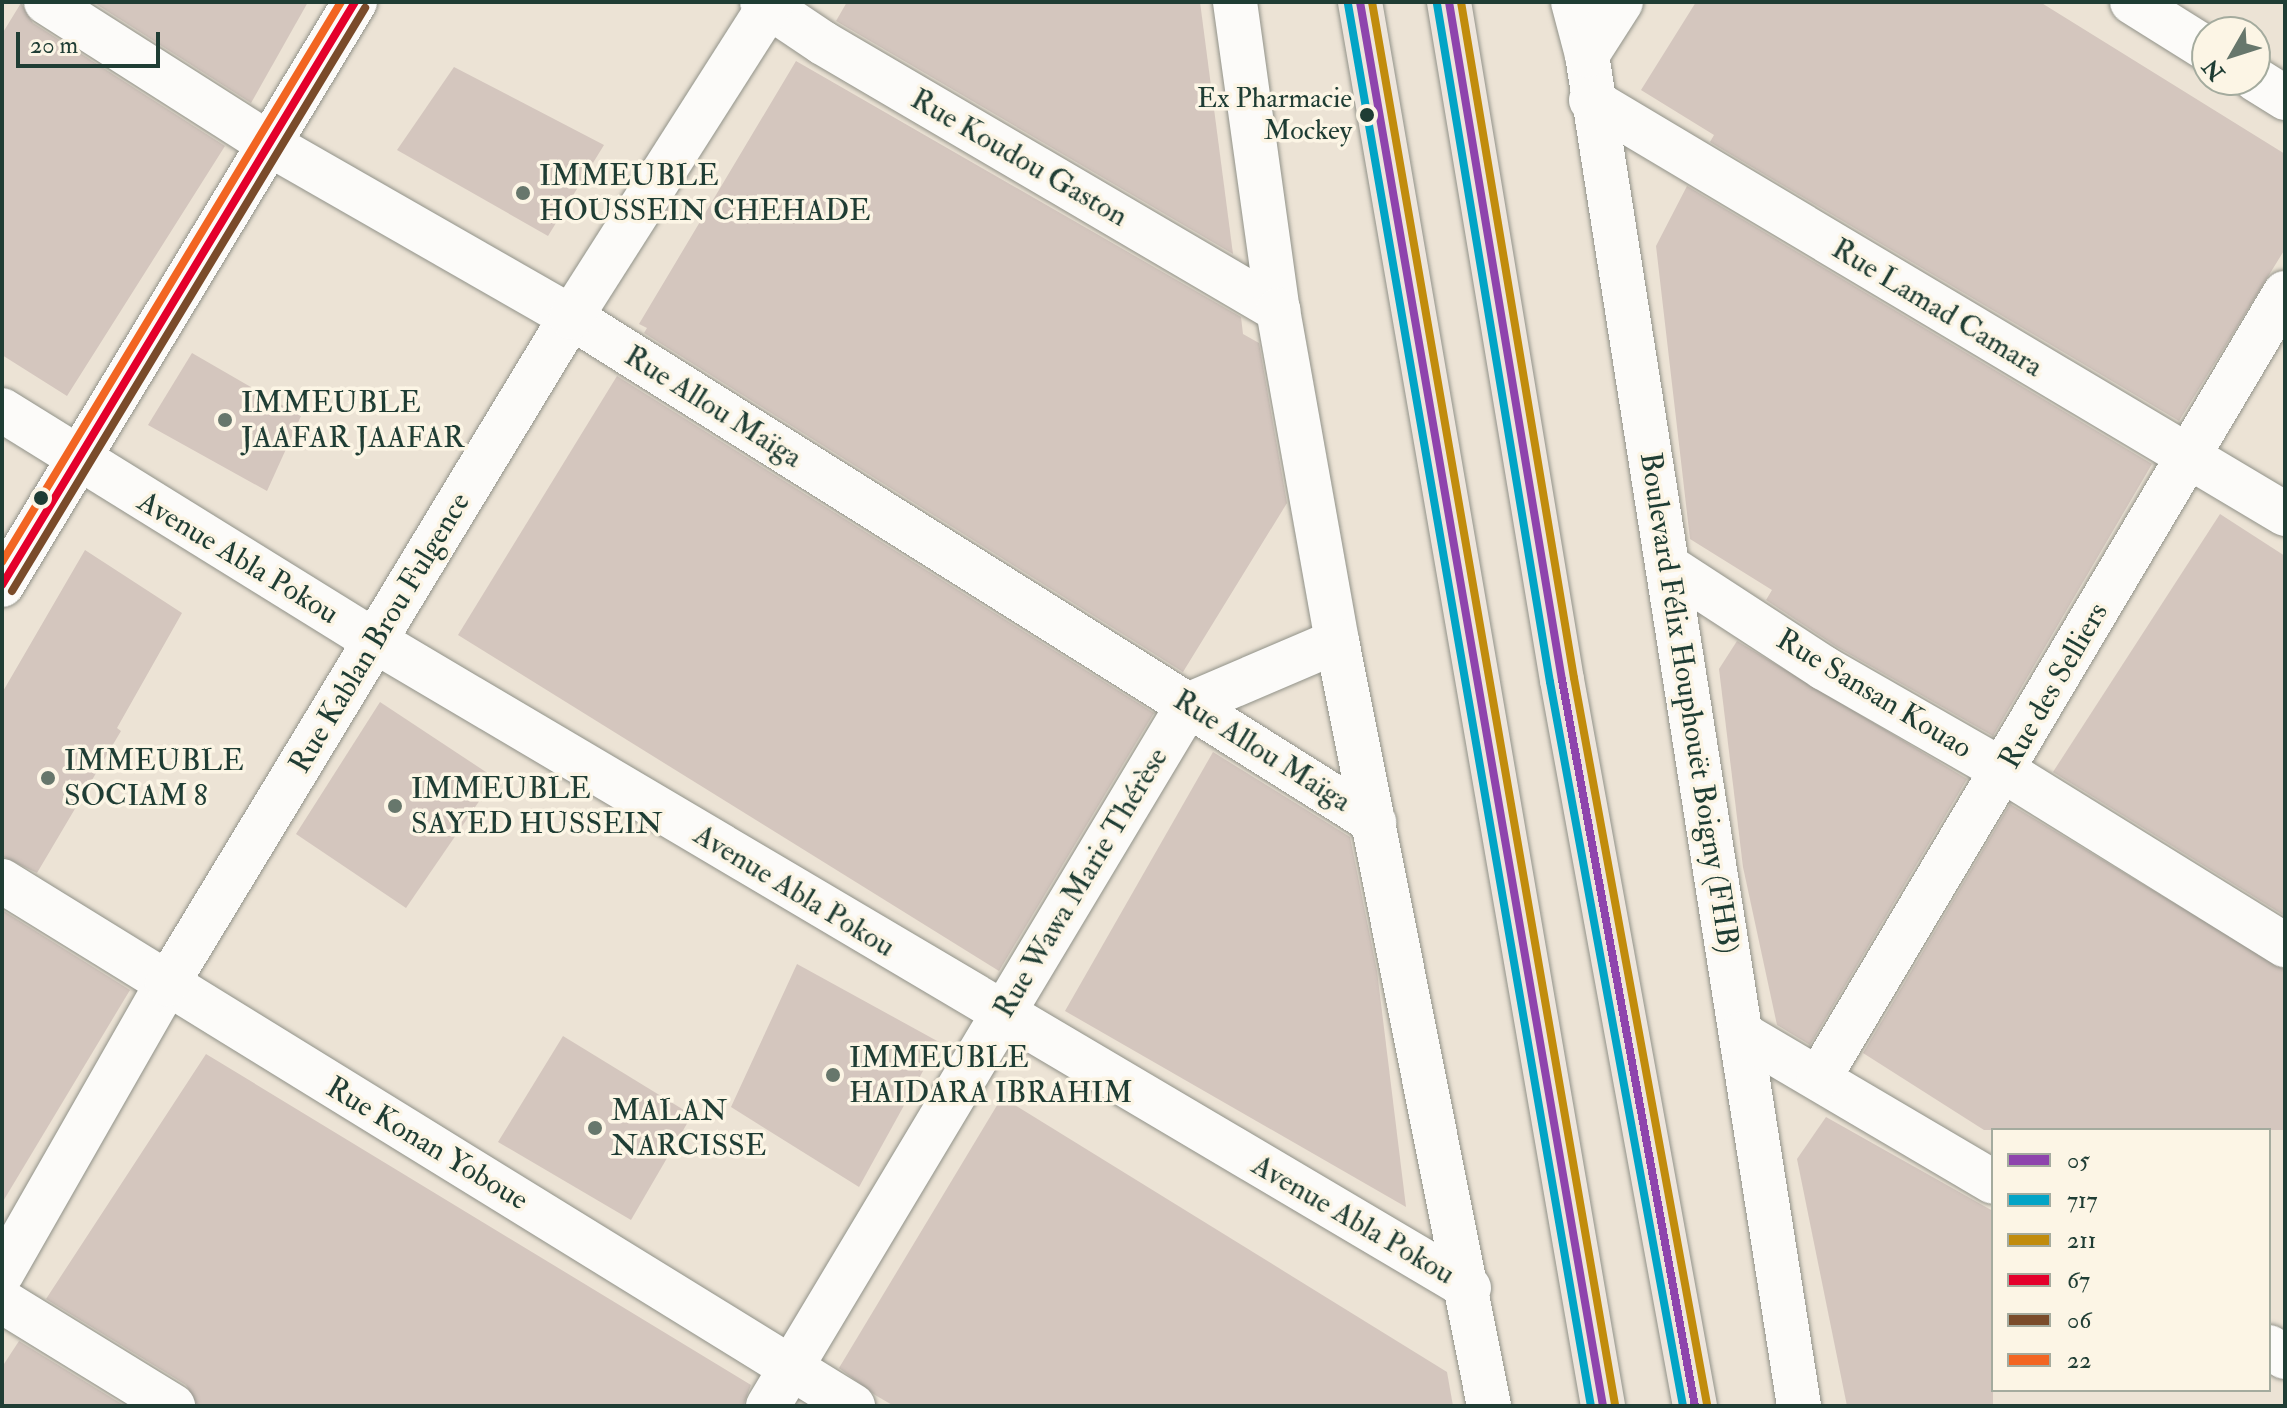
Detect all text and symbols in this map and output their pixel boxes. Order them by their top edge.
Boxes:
scale bar [20,16,164,66]
north arrow [2191,16,2271,96]
text: 20 m [30,30,78,61]
text: N [2197,53,2231,86]
street label: Rue Koudou Gaston [904,81,1134,235]
place label: Ex Pharmacie Mockey [1197,82,1352,148]
marker: Ex Pharmacie Mockey [1359,107,1375,123]
place label: IMMEUBLE HOUSSEIN CHEHADE [539,158,870,228]
marker: IMMEUBLE HOUSSEIN CHEHADE [514,184,532,202]
street label: Rue Lamad Camara [1825,231,2049,385]
street label: Rue Allou Maïga [618,338,808,476]
place label: IMMEUBLE JAAFAR JAAFAR [241,385,465,456]
marker: IMMEUBLE JAAFAR JAAFAR [216,411,234,429]
street label: Boulevard Félix Houphouët Boigny (FHB) [1632,450,1746,956]
street label: Avenue Abla Pokou [131,484,345,632]
street label: Rue Kablan Brou Fulgence [282,486,478,780]
unlabelled marker [33,490,49,506]
street label: Rue des Selliers [1992,597,2116,775]
street label: Rue Sansan Kouao [1770,621,1978,767]
street label: Rue Allou Maïga [1167,682,1357,820]
street label: Rue Wawa Marie Thérèse [986,741,1176,1025]
place label: IMMEUBLE SOCIAM 8 [64,743,244,814]
marker: IMMEUBLE SOCIAM 8 [39,769,57,787]
place label: IMMEUBLE SAYED HUSSEIN [411,771,663,842]
marker: IMMEUBLE SAYED HUSSEIN [386,797,404,815]
street label: Avenue Abla Pokou [687,817,901,965]
place label: IMMEUBLE HAIDARA IBRAHIM [849,1040,1132,1110]
marker: IMMEUBLE HAIDARA IBRAHIM [824,1066,842,1084]
street label: Rue Konan Yoboue [319,1069,535,1219]
place label: MALAN NARCISSE [611,1093,766,1164]
marker: MALAN NARCISSE [586,1119,604,1137]
legend [1991,1128,2271,1392]
text: 05 [2067,1145,2090,1176]
street label: Avenue Abla Pokou [1245,1147,1461,1293]
text: 717 [2067,1185,2098,1216]
text: 211 [2067,1225,2096,1256]
text: 67 [2067,1265,2090,1296]
text: 06 [2067,1305,2091,1336]
text: 22 [2067,1345,2091,1376]

